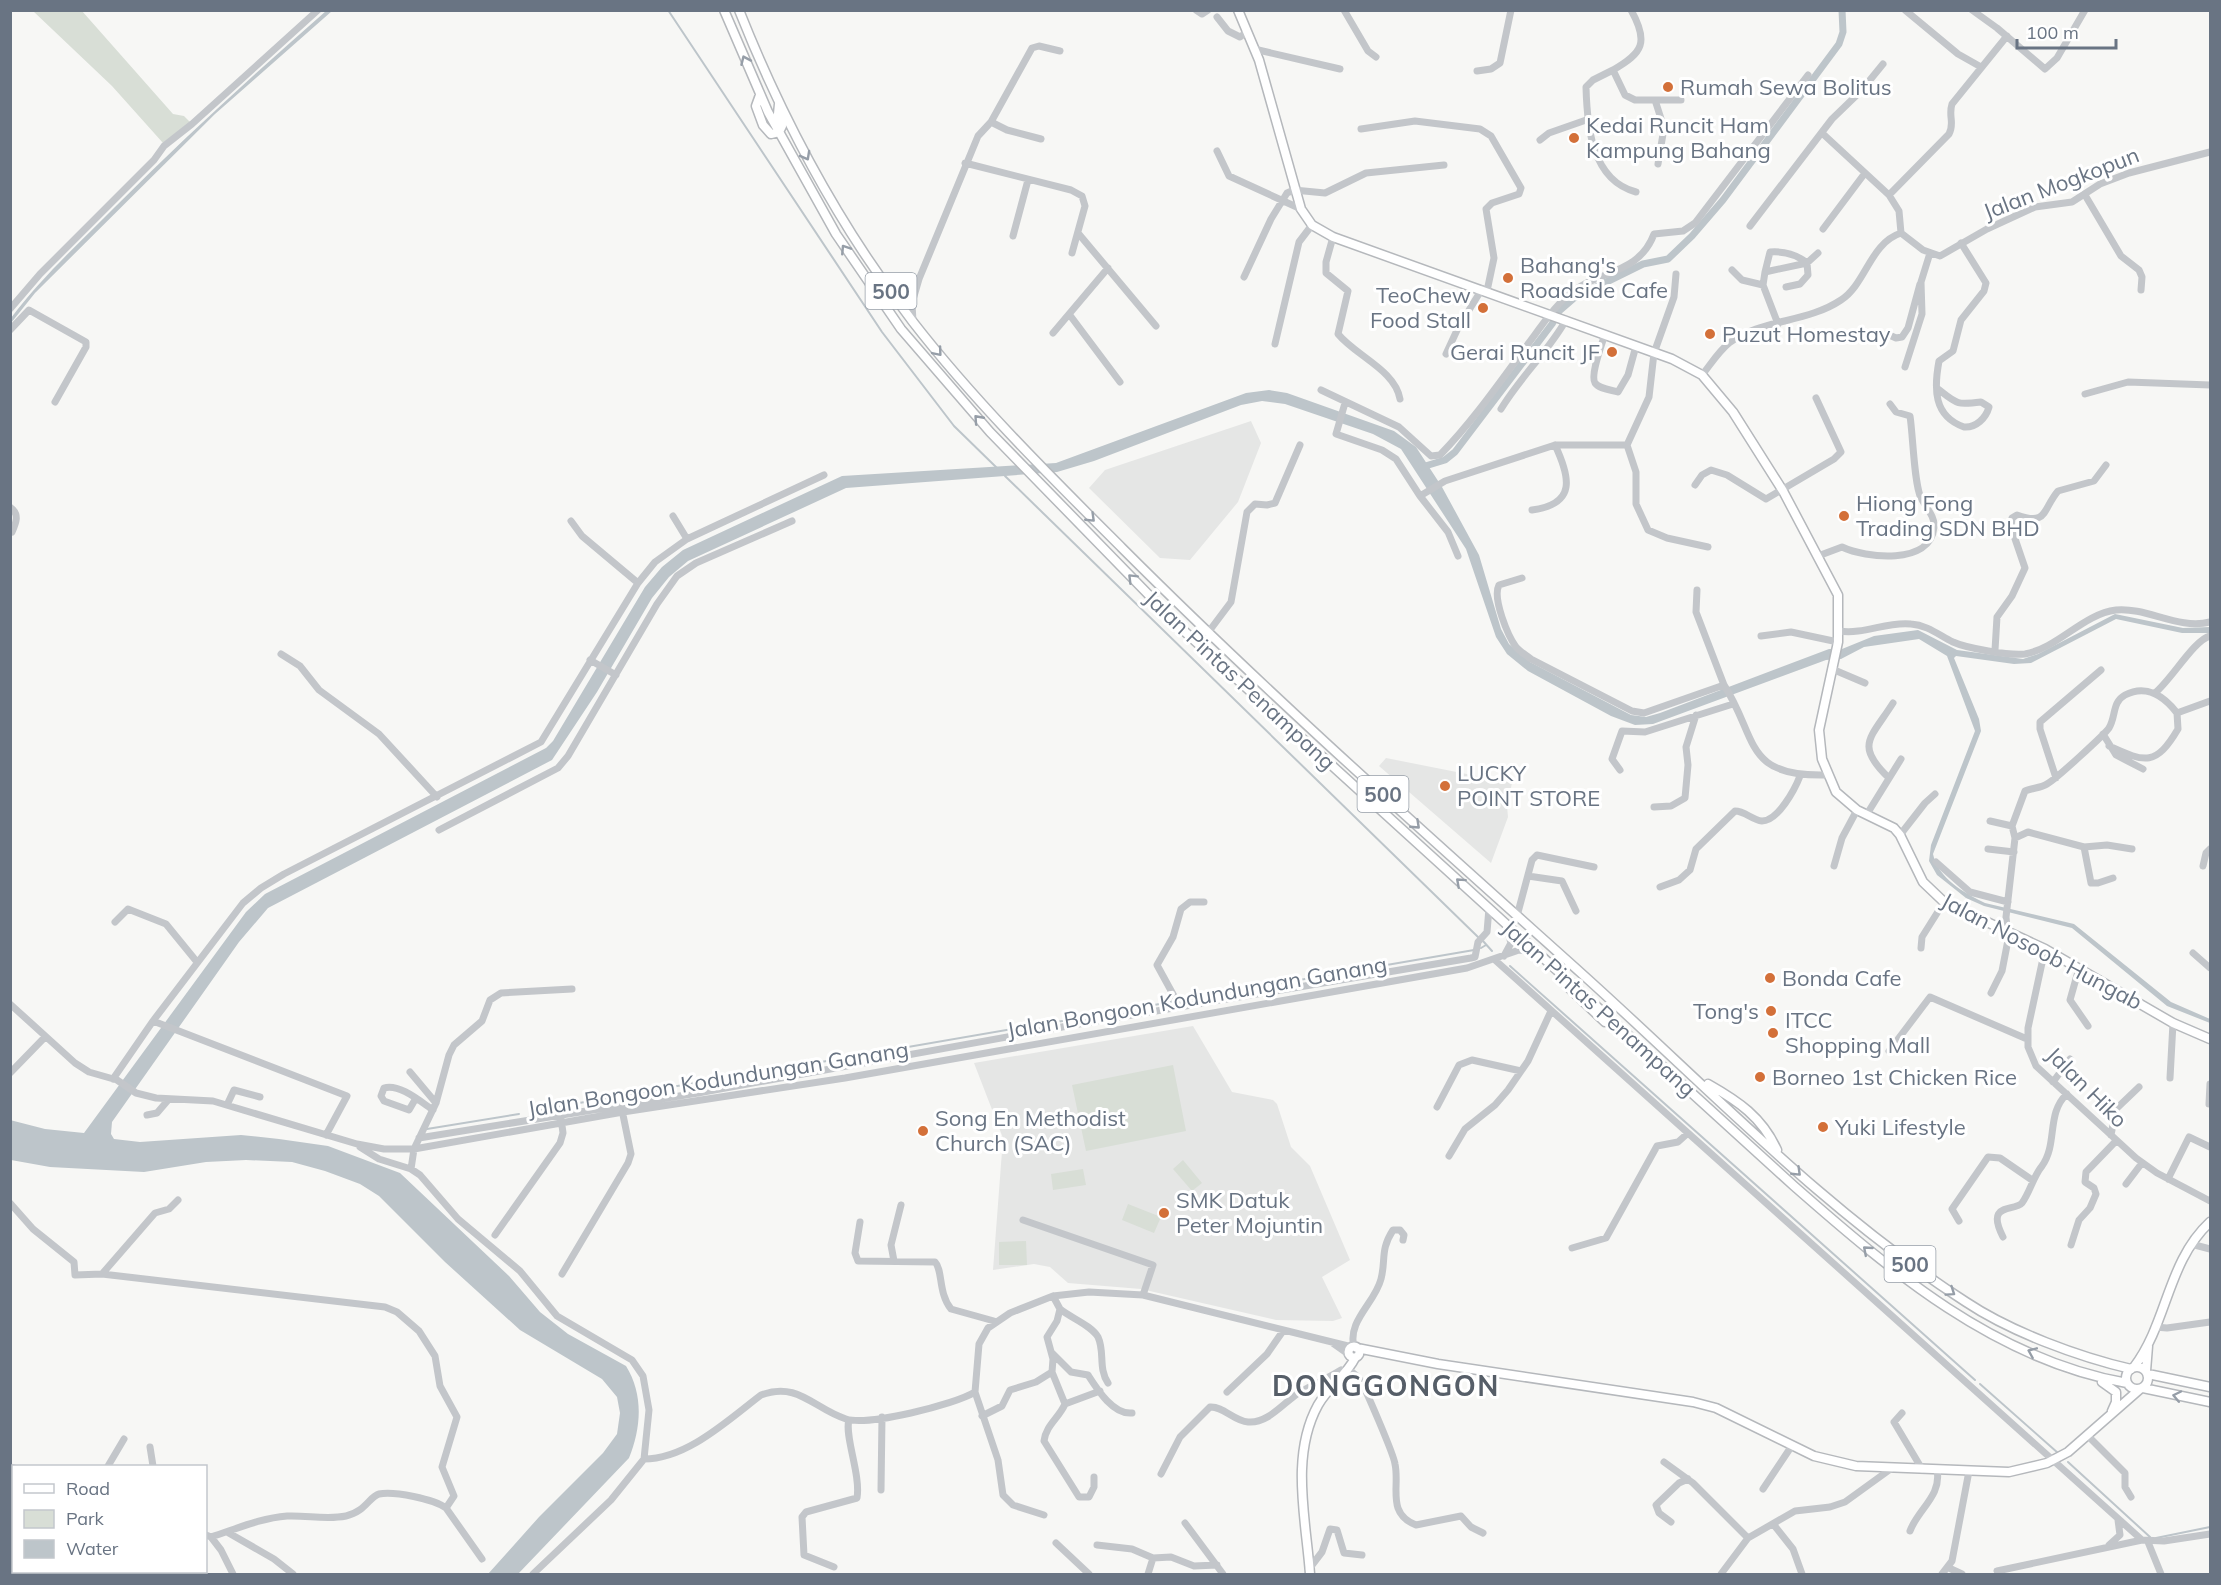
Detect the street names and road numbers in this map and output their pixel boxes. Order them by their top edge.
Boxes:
street label: Jalan Mogkopun [1979,140,2143,226]
road number: 500 [866,273,916,309]
street label: Jalan Pintas Penampang [1139,584,1341,776]
road number: 500 [1358,776,1408,812]
street label: Jalan Nosoob Hungab [1937,886,2147,1016]
street label: Jalan Pintas Penampang [1496,914,1702,1102]
street label: Jalan Bongoon Kodundungan Ganang [1005,950,1389,1044]
street label: Jalan Bongoon Kodundungan Ganang [525,1035,911,1123]
street label: Jalan Hiko [2041,1041,2133,1133]
road number: 500 [1884,1246,1936,1282]

